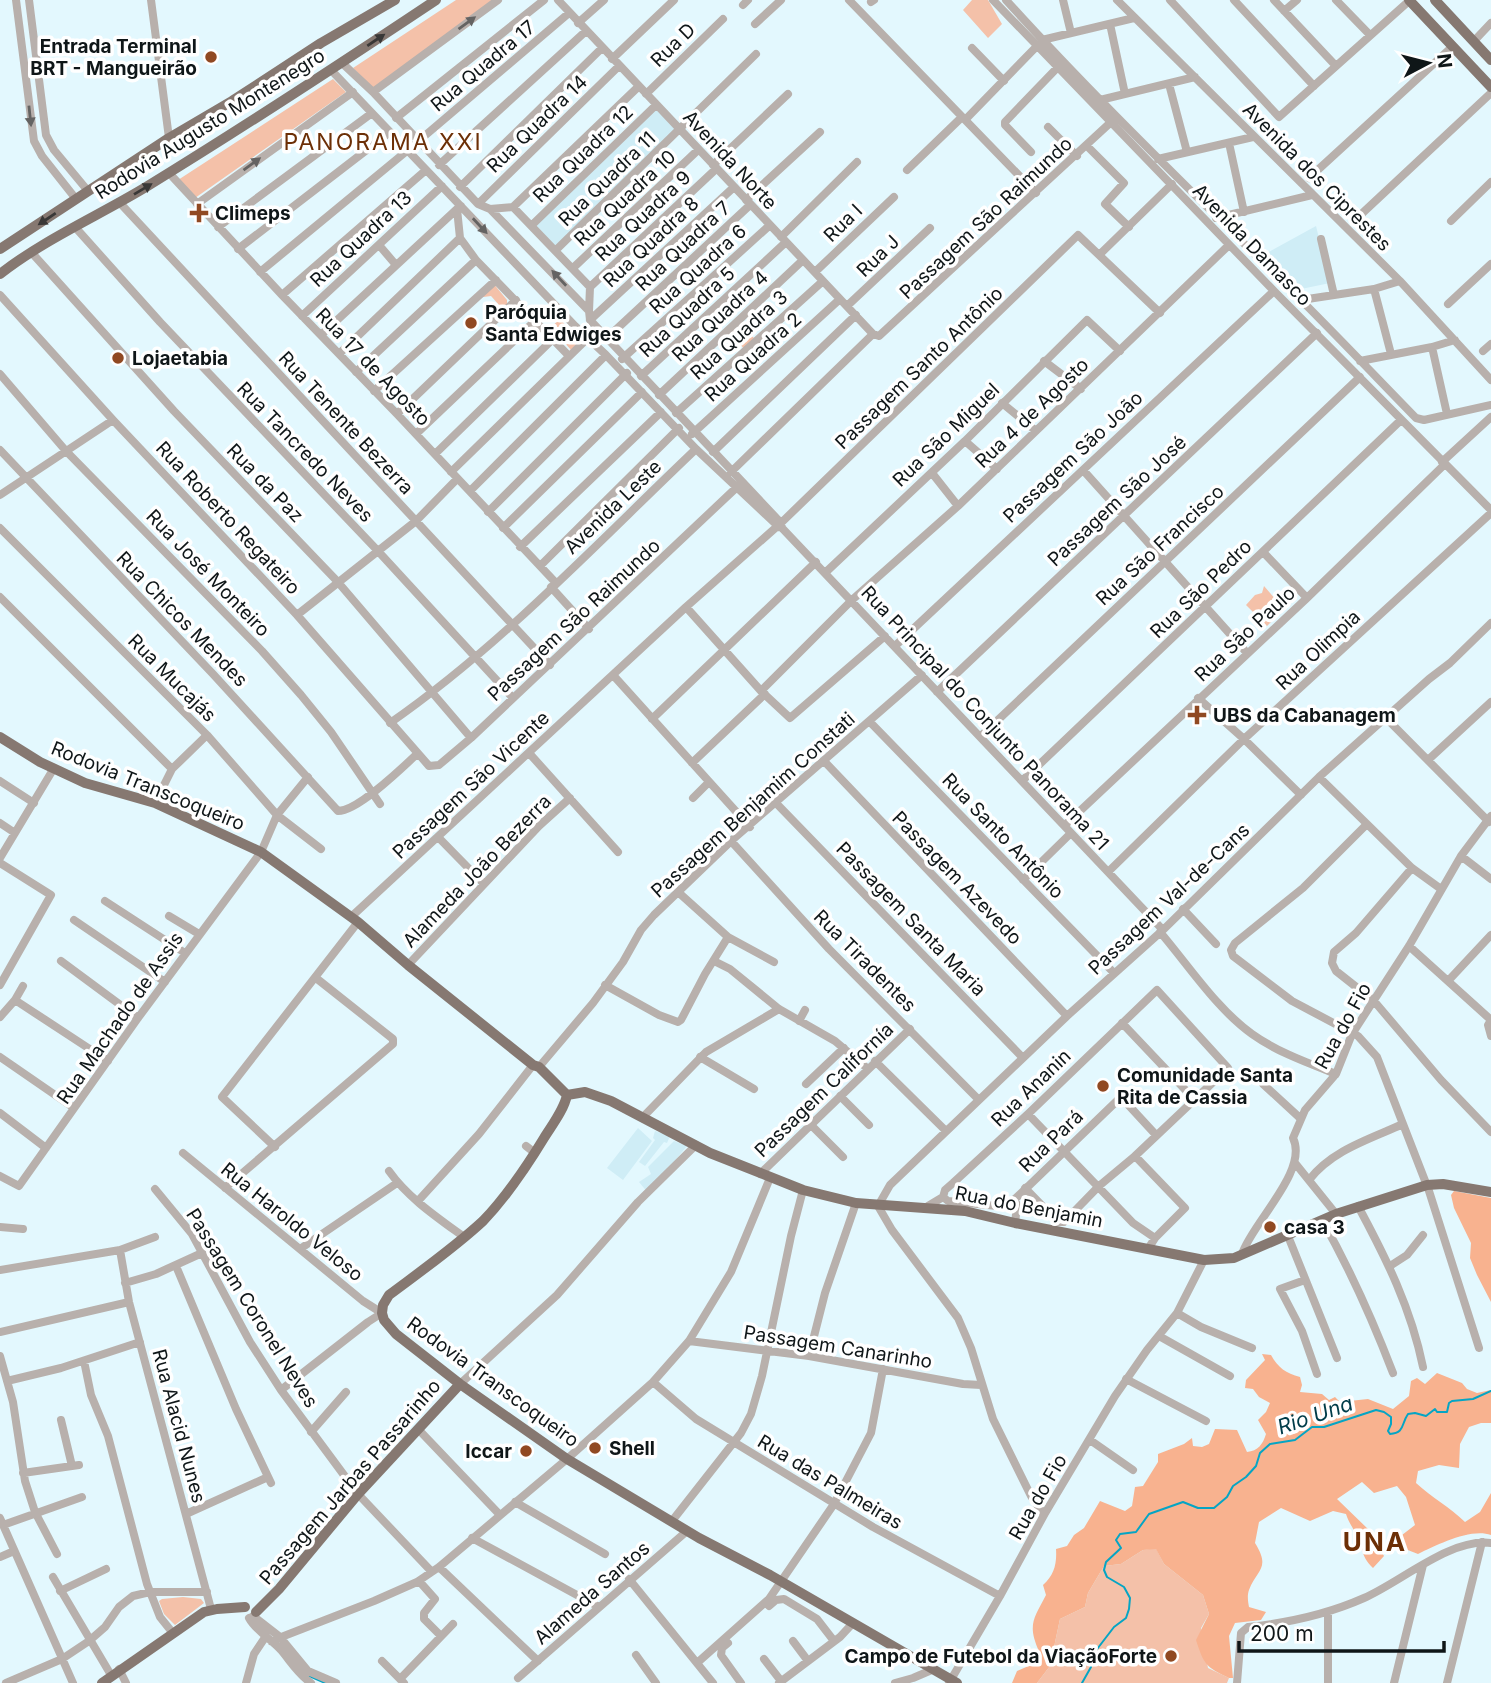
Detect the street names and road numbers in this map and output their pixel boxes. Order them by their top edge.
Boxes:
street label: Rua Quadra 17 [426,16,540,116]
street label: Rua D [646,18,700,72]
street label: Rodovia Augusto Montenegro [91,44,329,204]
street label: Rua Quadra 14 [482,70,592,178]
street label: Avenida dos Ciprestes [1238,98,1396,256]
street label: Rua Quadra 12 [528,101,638,207]
street label: Avenida Norte [678,106,782,214]
street label: Rua Quadra 11 [554,127,660,231]
street label: Passagem São Raimundo [895,132,1077,304]
street label: Rua Quadra 10 [569,145,681,251]
street label: Rua Quadra 9 [590,166,696,266]
street label: Avenida Damasco [1188,179,1316,311]
street label: Rua Quadra 13 [306,186,416,292]
street label: Rua Quadra 8 [598,192,704,292]
street label: Rua Quadra 7 [631,196,735,296]
street label: Rua I [819,199,867,247]
street label: Rua Quadra 6 [645,219,751,319]
street label: Rua J [852,230,904,282]
street label: Rua Quadra 5 [634,262,740,362]
street label: Rua Quadra 4 [667,266,773,366]
street label: Passagem Santo Antônio [830,282,1008,454]
street label: Rua Quadra 3 [686,285,792,385]
street label: Rua 17 de Agosto [311,303,435,431]
street label: Rua Quadra 2 [700,308,806,406]
street label: Rua Tenente Bezerra [274,347,418,499]
street label: Rua 4 de Agosto [971,353,1093,473]
street label: Rua Tancredo Neves [232,377,378,527]
street label: Rua São Miguel [888,378,1004,492]
street label: Passagem São João [998,386,1148,528]
street label: Passagem São José [1043,431,1191,571]
street label: Rua Roberto Regateiro [151,437,305,599]
street label: Rua da Paz [222,439,308,527]
street label: Avenida Leste [560,455,666,559]
street label: Rua São Francisco [1091,480,1229,610]
street label: Rua José Monteiro [141,505,275,641]
street label: Passagem São Raimundo [483,534,665,706]
street label: Rua São Pedro [1146,535,1256,643]
street label: Rua Chicos Mendes [112,547,252,691]
street label: Rua Principal do Conjunto Panorama 21 [856,581,1114,855]
street label: Rua São Paulo [1190,582,1300,686]
street label: Rua Olimpia [1271,605,1365,695]
street label: Rua Mucajás [123,629,221,727]
street label: Passagem São Vicente [388,706,554,864]
street label: Passagem Benjamim Constati [647,708,859,902]
street label: Rodovia Transcoqueiro [48,737,248,835]
street label: Rua Santo Antônio [937,769,1069,903]
street label: Alameda João Bezerra [398,790,556,952]
street label: Passagem Azevedo [887,806,1027,950]
street label: Passagem Val-de-Cans [1084,818,1254,980]
street label: Passagem Santa Maria [831,837,991,1001]
street label: Rua Tiradentes [809,905,921,1017]
street label: Rua Machado de Assis [52,928,188,1108]
street label: Rua do Fio [1310,979,1376,1073]
street label: Passagem Californía [750,1018,898,1162]
street label: Rua Ananin [986,1044,1076,1132]
street label: Rua Pará [1014,1105,1088,1177]
street label: Rua Haroldo Veloso [216,1158,368,1286]
street label: Rua do Benjamin [953,1181,1105,1233]
street label: Passagem Coronel Neves [181,1204,323,1412]
street label: Rodovia Transcoqueiro [403,1312,583,1452]
street label: Passagem Canarinho [742,1321,934,1373]
street label: Rua Alacid Nunes [147,1347,211,1505]
street label: Passagem Jarbas Passarinho [255,1375,445,1589]
street label: Rua das Palmeiras [753,1430,907,1534]
street label: Rua do Fio [1004,1450,1072,1544]
street label: Alameda Santos [530,1537,654,1649]

